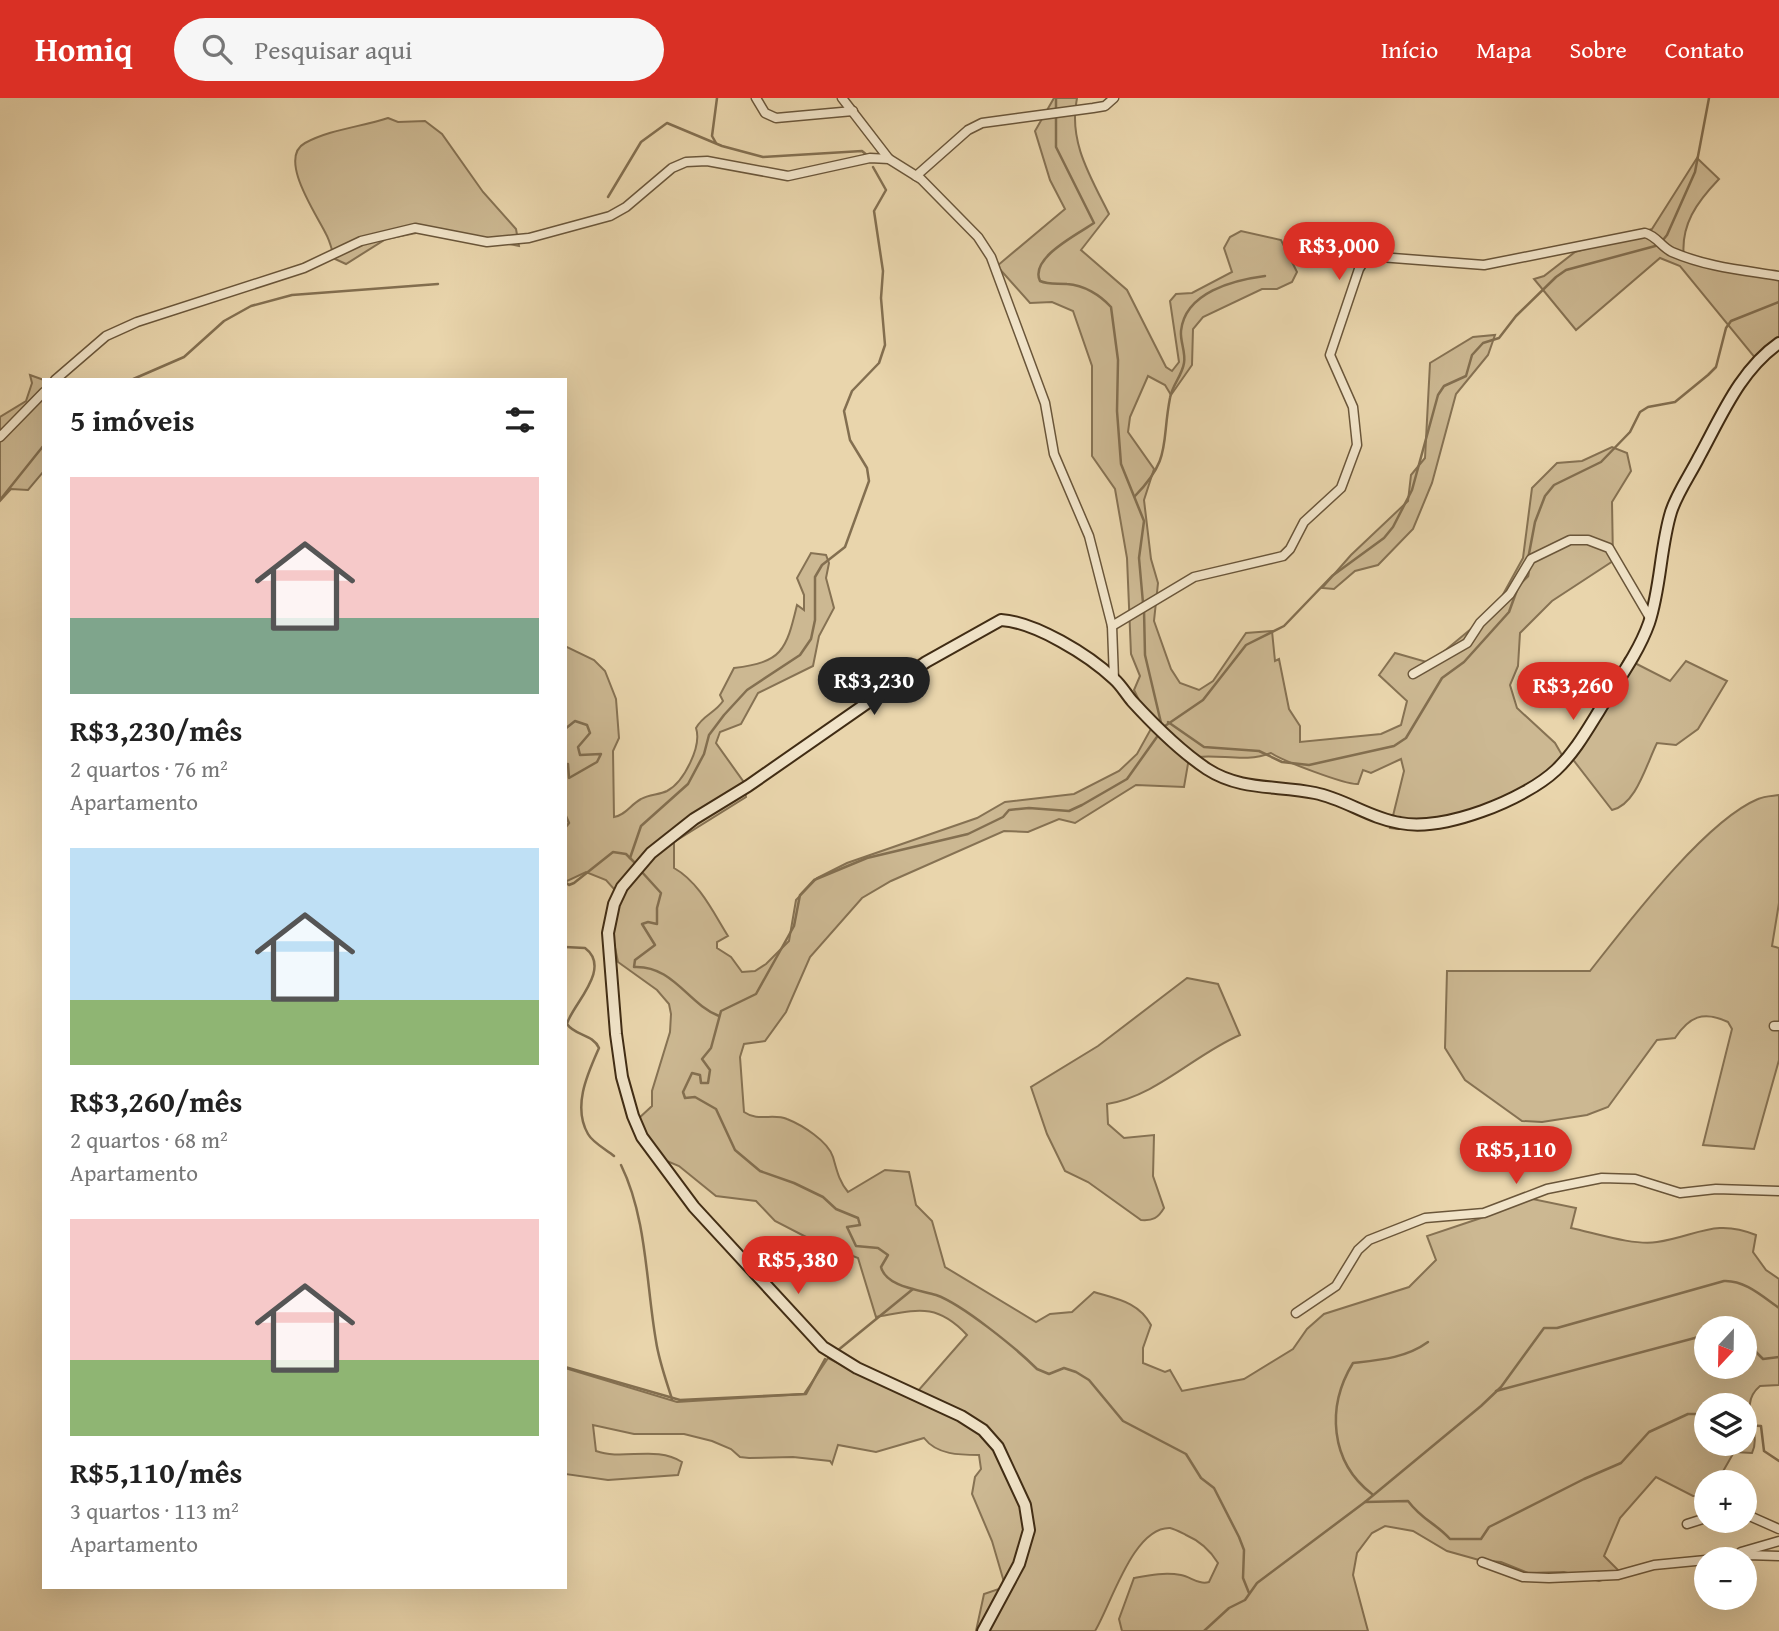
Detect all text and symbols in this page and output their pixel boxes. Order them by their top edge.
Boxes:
search box [174,18,664,81]
text: Homiq [35,25,132,73]
icon: search [198,30,236,68]
text: Pesquisar aqui [254,30,412,69]
text: Início [1381,32,1438,67]
text: Mapa [1476,32,1532,67]
text: Sobre [1570,32,1627,67]
text: Contato [1665,32,1744,67]
pin: R$3,000 [1274,222,1404,282]
text: R$3,000 [1299,228,1379,261]
text: 5 imóveis [70,398,195,442]
icon: filters [501,401,539,439]
icon: home [242,523,368,649]
pin: R$3,230 [809,658,939,717]
pin: R$3,260 [1508,662,1638,722]
text: R$3,230 [834,663,914,696]
text: R$3,260 [1533,668,1613,701]
text: R$3,230/mês [70,708,242,752]
text: 2 quartos · 76 m² [70,752,228,785]
text: Apartamento [70,785,198,818]
icon: home [242,894,368,1020]
text: R$3,260/mês [70,1079,242,1123]
text: 2 quartos · 68 m² [70,1123,228,1156]
pin: R$5,110 [1451,1126,1581,1186]
text: R$5,110 [1476,1132,1556,1165]
text: Apartamento [70,1156,198,1189]
pin: R$5,380 [733,1236,863,1296]
text: R$5,380 [758,1242,838,1275]
icon: home [242,1265,368,1391]
north arrow [1694,1316,1757,1379]
map controls [1694,1316,1757,1610]
button: layers [1694,1393,1757,1456]
text: R$5,110/mês [70,1450,242,1494]
button: + [1694,1470,1757,1533]
text: 3 quartos · 113 m² [70,1494,239,1527]
text: Apartamento [70,1527,198,1560]
button: − [1694,1547,1757,1610]

